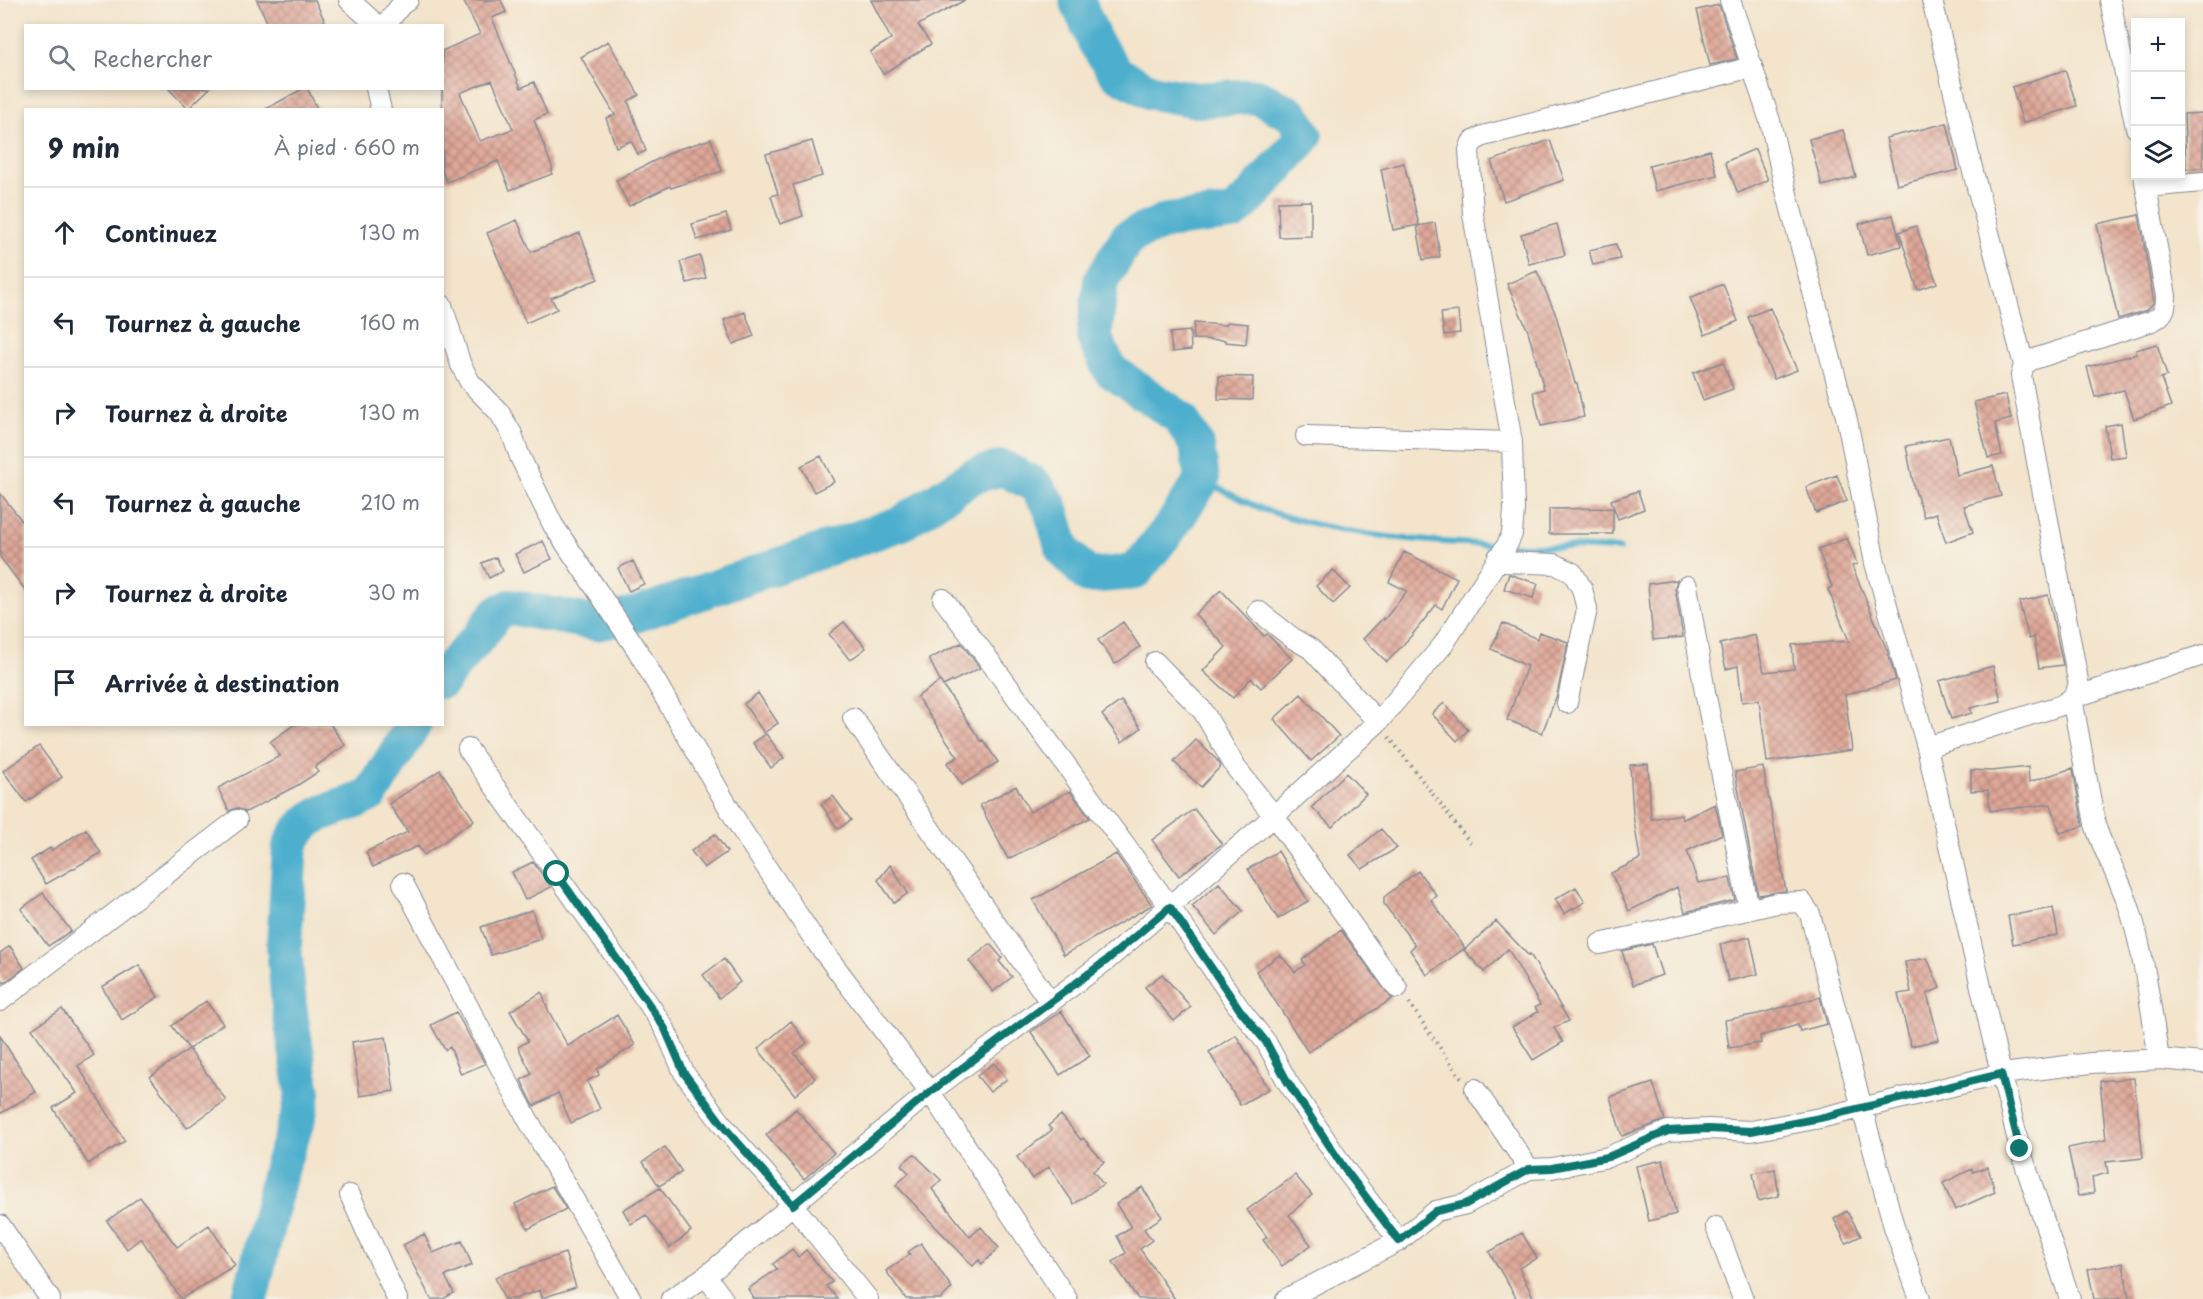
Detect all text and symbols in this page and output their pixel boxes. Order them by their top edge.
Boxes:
map controls [2131,18,2185,180]
button: + [2131,18,2185,72]
search box [24,24,444,90]
icon: search [45,41,78,74]
text: Rechercher [93,41,212,74]
button: − [2131,72,2185,126]
button: layers [2131,126,2185,180]
text: 9 min [48,128,120,167]
text: À pied · 660 m [274,132,420,162]
icon: ahead [48,216,81,249]
text: Continuez [105,216,217,249]
text: 130 m [360,217,420,247]
icon: left [48,306,81,339]
text: Tournez à gauche [105,306,301,339]
text: 160 m [360,307,420,337]
icon: right [48,396,81,429]
text: Tournez à droite [105,396,288,429]
text: 130 m [360,397,420,427]
icon: left [48,486,81,519]
text: Tournez à gauche [105,486,301,519]
text: 210 m [361,487,420,517]
icon: right [48,576,81,609]
text: Tournez à droite [105,576,288,609]
text: 30 m [367,577,420,607]
icon: arrive [48,666,81,699]
text: Arrivée à destination [105,666,339,699]
route start [543,860,569,886]
route end [2006,1135,2032,1161]

